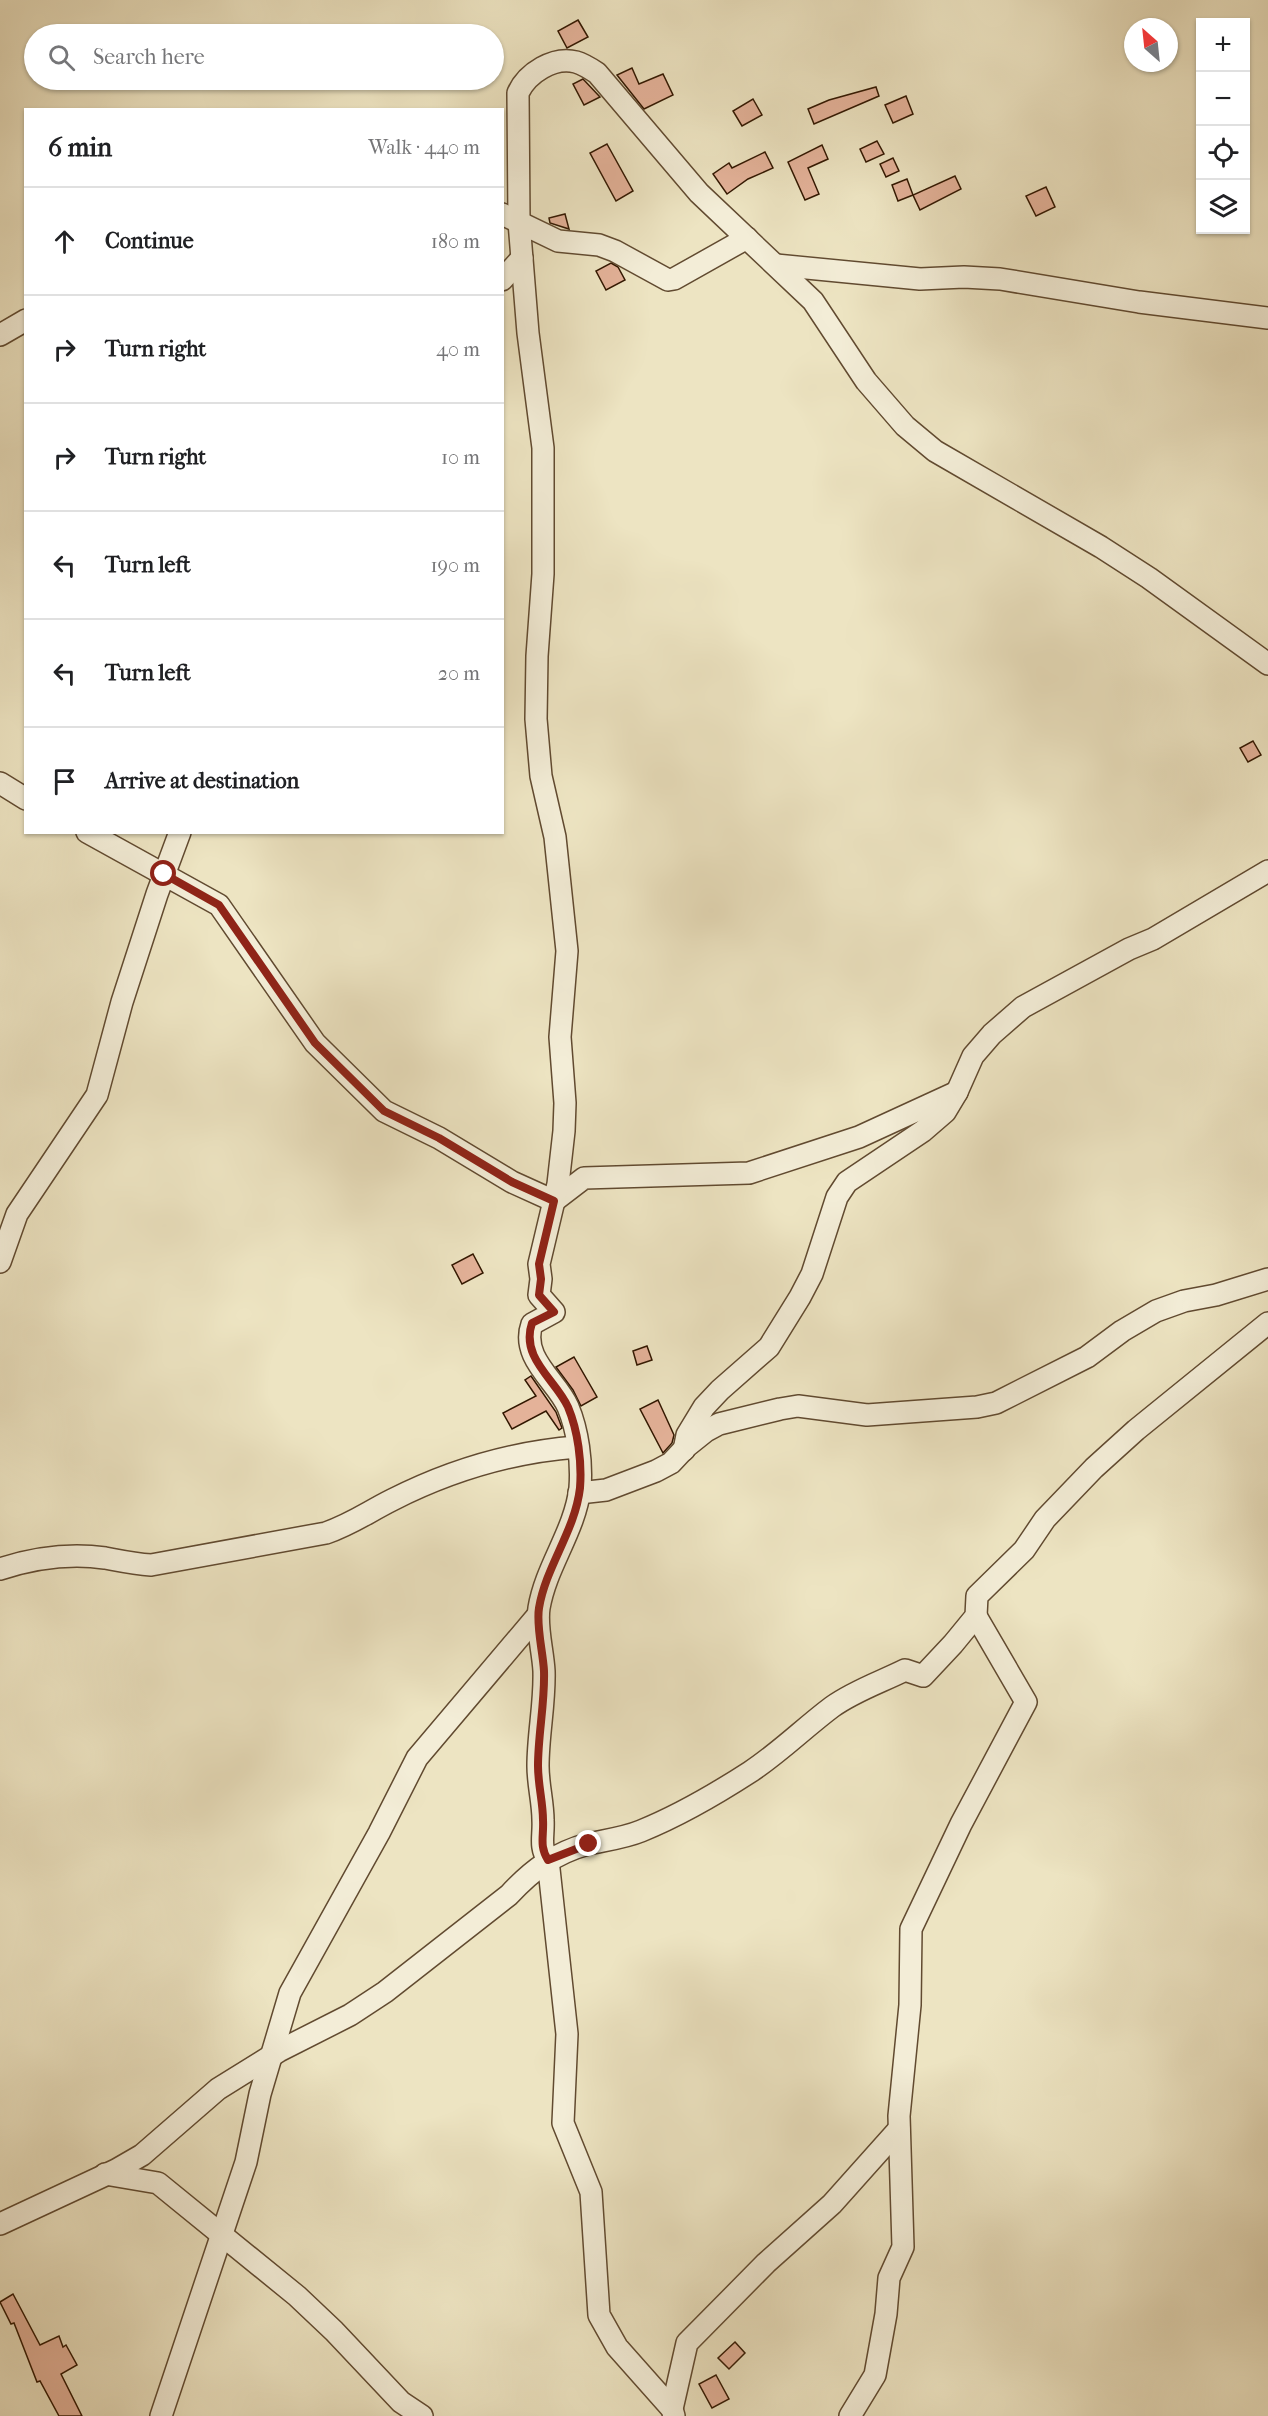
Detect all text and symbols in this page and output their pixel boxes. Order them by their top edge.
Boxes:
north arrow [1124,18,1178,72]
map controls [1196,18,1250,234]
button: + [1196,18,1250,72]
search box [24,24,504,90]
icon: search [45,41,78,74]
text: Search here [93,44,205,70]
button: − [1196,72,1250,126]
button: locate [1196,126,1250,180]
text: 6 min [48,132,112,163]
text: Walk · 440 m [368,136,480,159]
button: layers [1196,180,1250,234]
icon: ahead [48,225,81,258]
text: Continue [105,228,194,254]
text: 180 m [431,230,480,253]
icon: right [48,333,81,366]
text: Turn right [105,336,206,362]
text: 40 m [436,338,480,361]
icon: right [48,441,81,474]
text: Turn right [105,444,206,470]
text: 10 m [441,446,480,469]
icon: left [48,549,81,582]
text: Turn left [105,552,191,578]
text: 190 m [430,554,480,577]
icon: left [48,657,81,690]
text: Turn left [105,660,191,686]
text: 20 m [438,662,480,685]
icon: arrive [48,765,81,798]
text: Arrive at destination [105,768,299,794]
route start [150,860,176,886]
route end [575,1830,601,1856]

